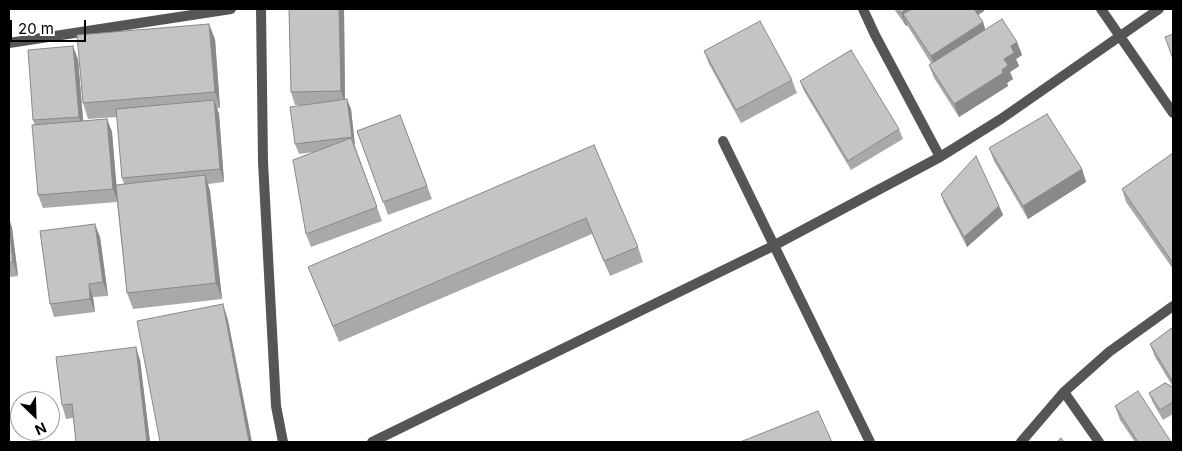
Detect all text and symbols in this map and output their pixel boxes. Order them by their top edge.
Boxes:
scale bar [12,10,89,42]
text: 20 m [18,19,54,38]
north arrow [10,391,60,441]
text: N [33,419,49,439]

